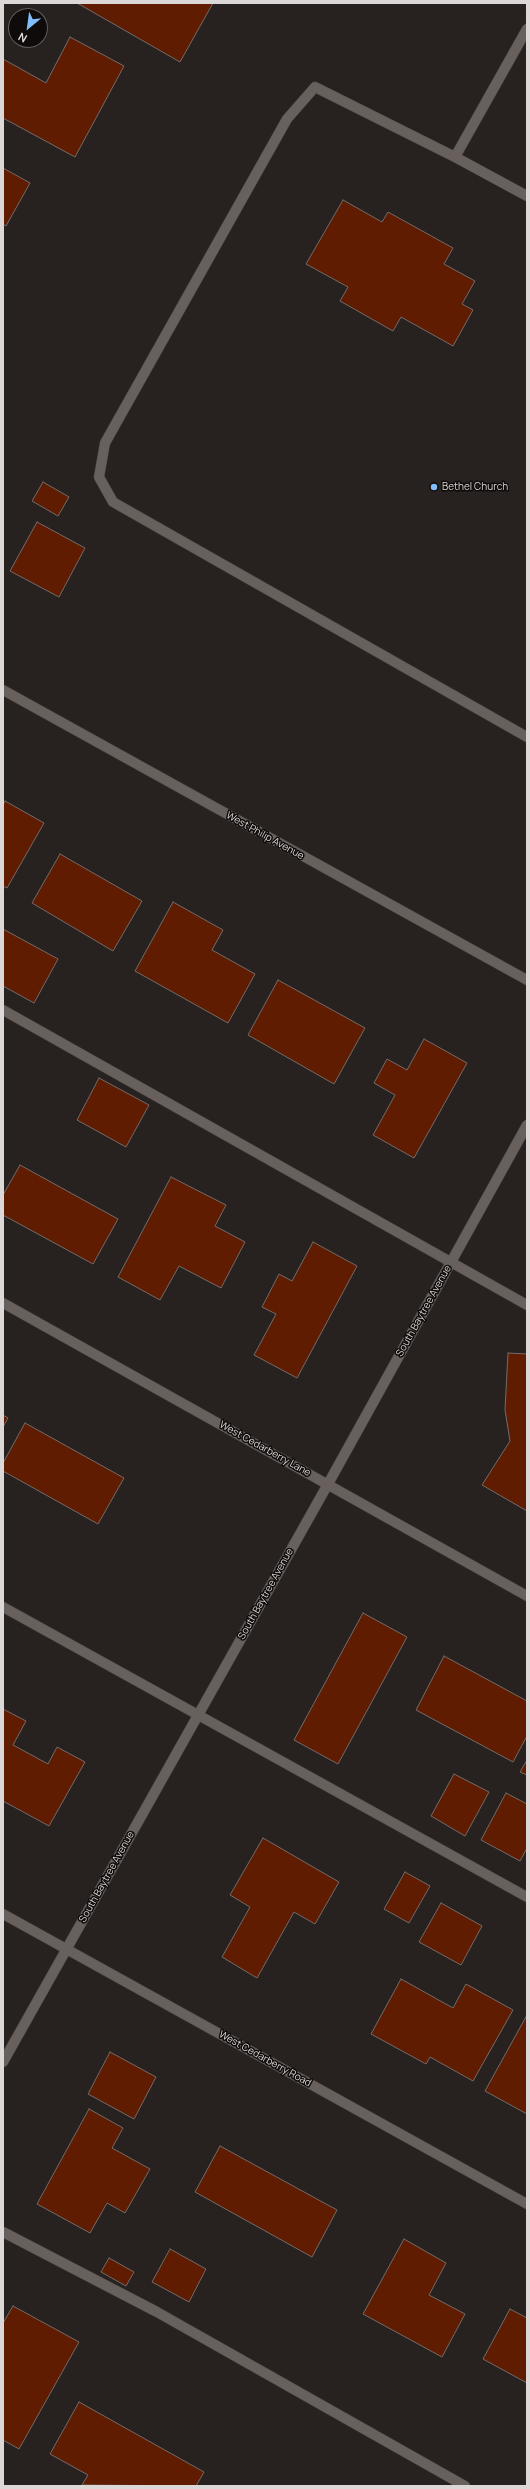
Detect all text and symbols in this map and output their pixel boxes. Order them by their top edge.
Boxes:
north arrow [8,8,48,48]
text: N [15,30,30,47]
place label: Bethel Church [442,481,508,493]
marker: Bethel Church [429,482,439,492]
street label: West Philip Avenue [224,810,306,862]
street label: South Baytree Avenue [394,1263,454,1359]
street label: West Cedarberry Lane [217,1419,313,1479]
street label: South Baytree Avenue [236,1546,296,1642]
street label: South Baytree Avenue [77,1829,137,1925]
street label: West Cedarberry Road [217,2029,313,2089]

